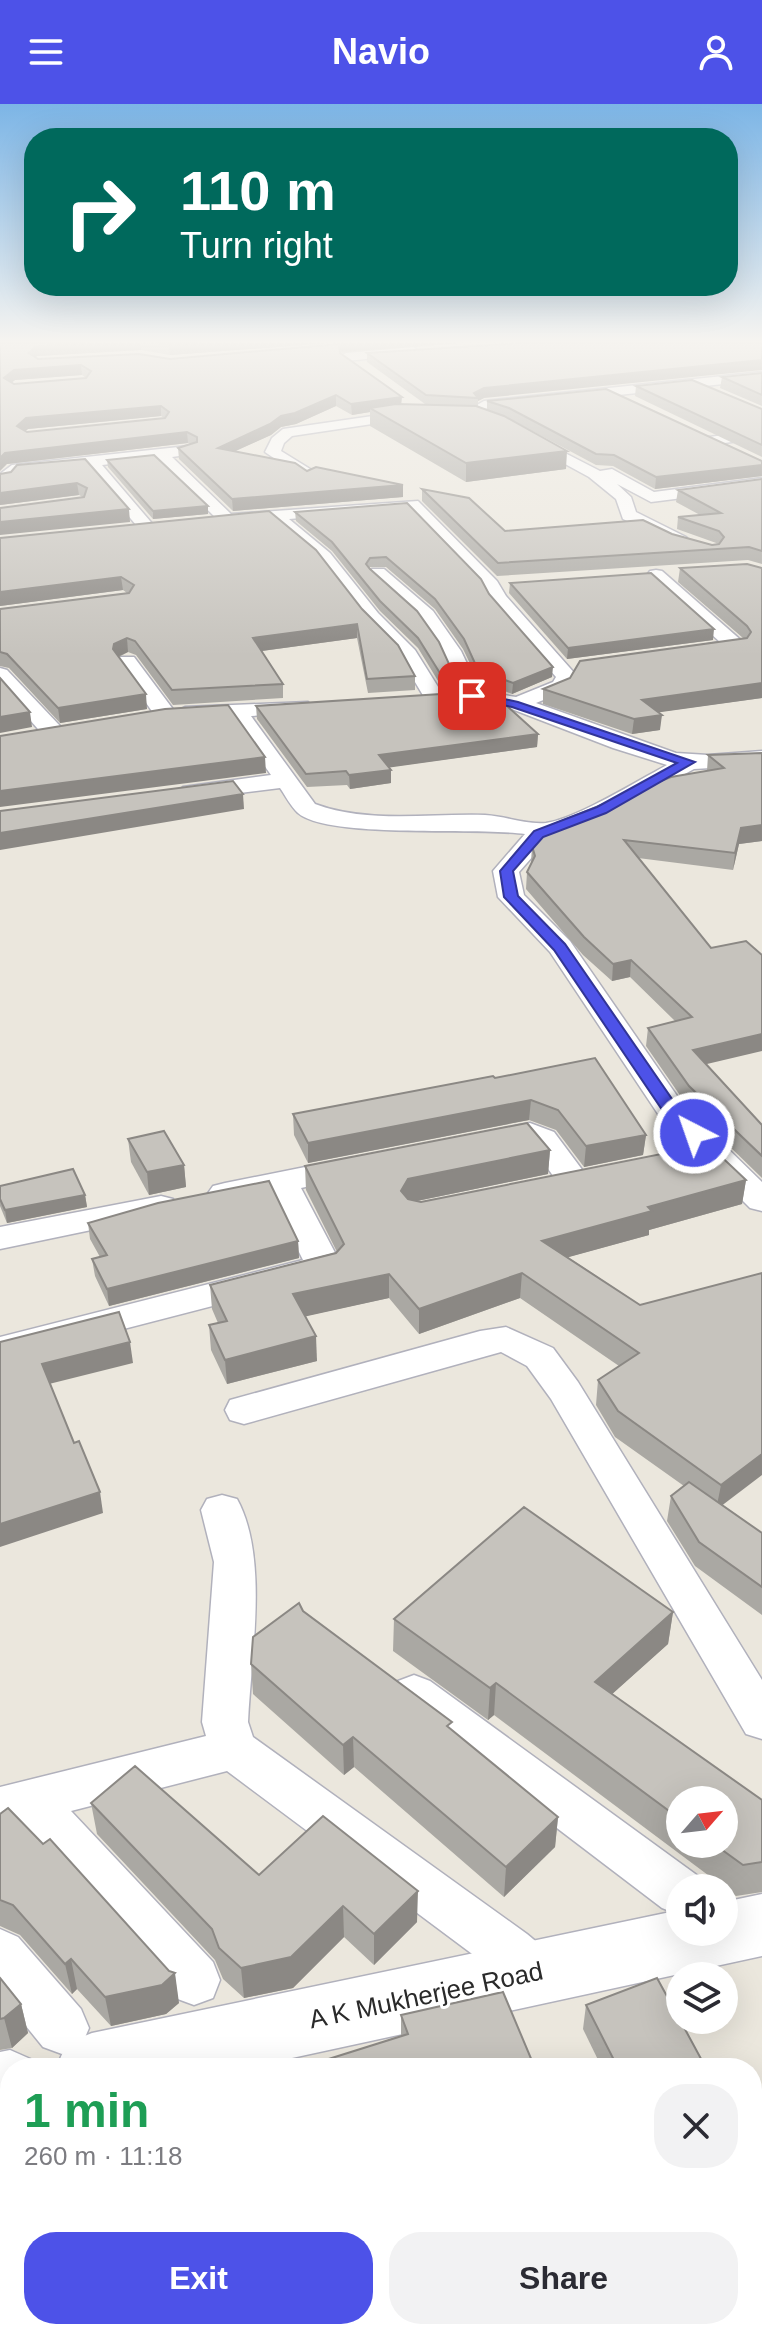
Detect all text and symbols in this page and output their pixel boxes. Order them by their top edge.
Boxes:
icon: menu [24,30,68,74]
icon: person [694,30,738,74]
text: Navio [332,31,430,72]
text: 110 m [180,159,336,222]
icon: right [48,160,152,264]
text: Turn right [180,225,333,266]
pin [438,662,506,730]
icon: arrive [450,674,494,718]
position arrow [652,1091,736,1175]
north arrow [666,1786,738,1858]
map controls [666,1786,738,2034]
button: sound [666,1874,738,1946]
street label: A K Mukherjee Road [306,1956,546,2034]
button: layers [666,1962,738,2034]
text: 1 min [24,2084,149,2137]
button: close [654,2084,738,2168]
text: 260 m · 11:18 [24,2141,183,2171]
button: Exit [24,2232,373,2324]
button: Share [389,2232,738,2324]

